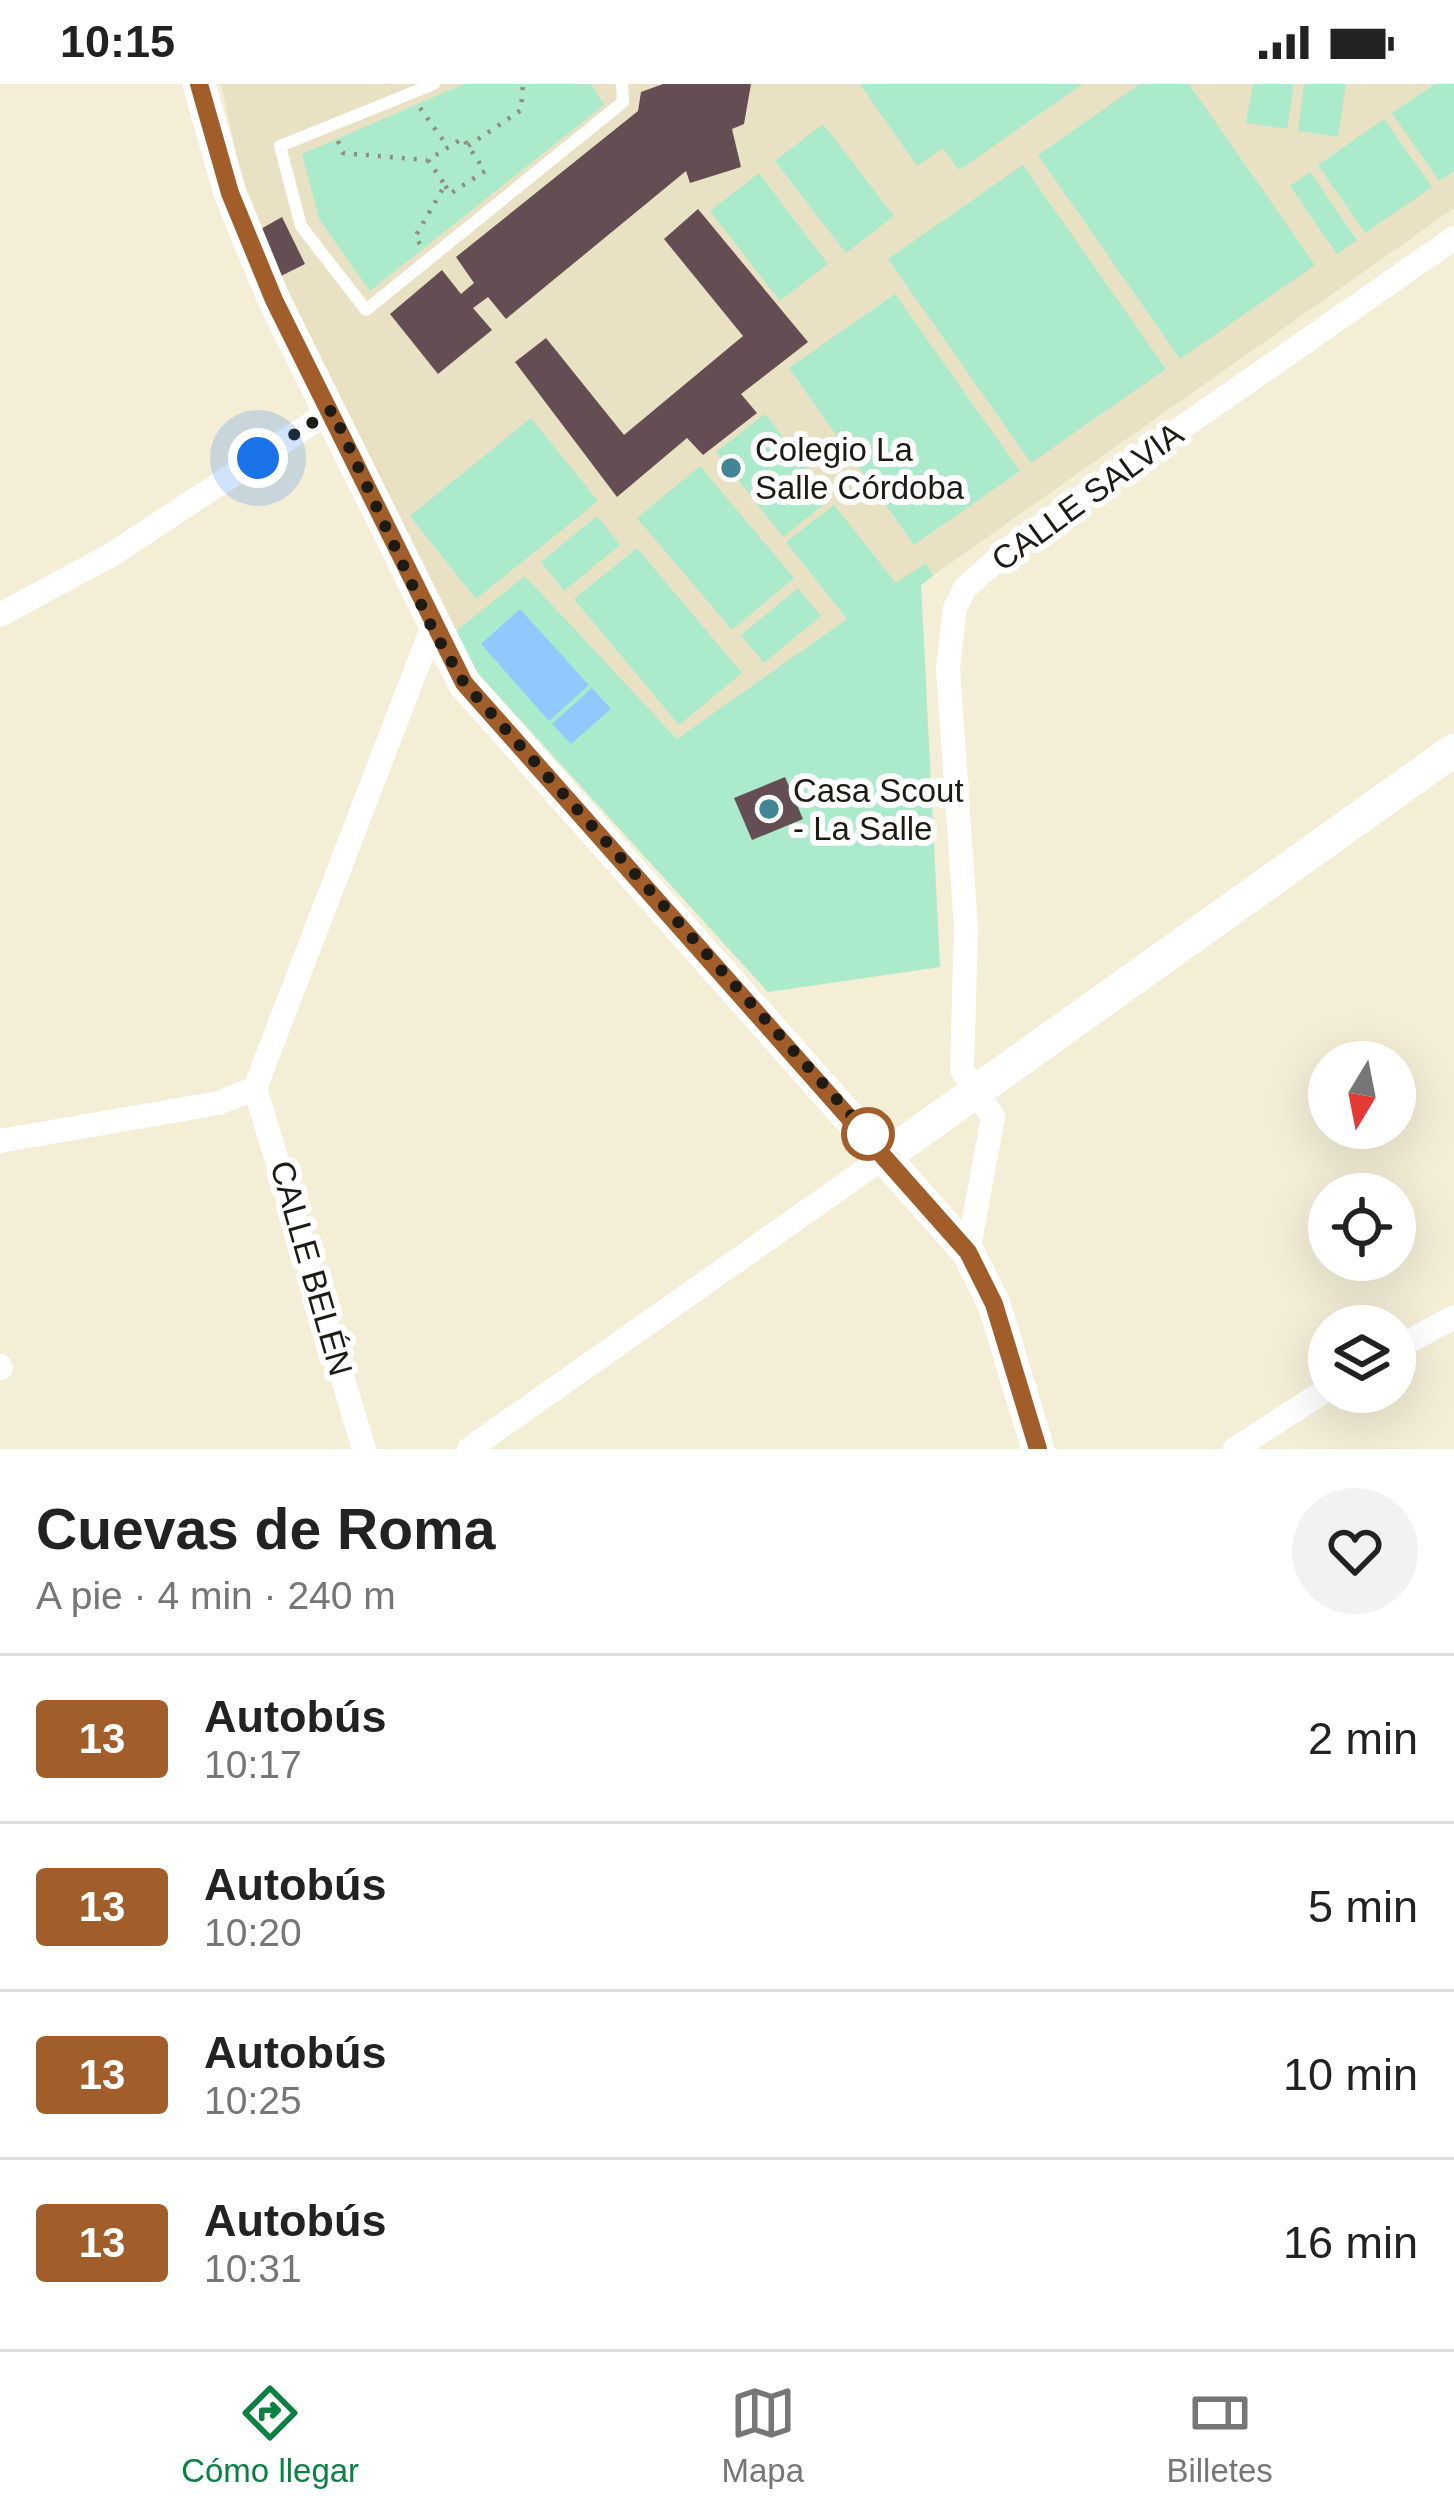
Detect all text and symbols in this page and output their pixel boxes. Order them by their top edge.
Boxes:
text: 10:15 [60,16,175,67]
street label: CALLE SALVIA [985,415,1190,578]
your location [228,428,288,488]
place label: Colegio La Salle Córdoba [755,431,965,506]
marker: Colegio La Salle Córdoba [718,455,744,481]
place label: Casa Scout - La Salle [793,772,964,847]
marker: Casa Scout - La Salle [756,796,782,822]
north arrow [1308,1041,1416,1149]
map controls [1308,1041,1416,1413]
unlabelled marker [843,1109,893,1159]
street label: CALLE BELÉN [263,1156,360,1380]
button: locate [1308,1173,1416,1281]
button: layers [1308,1305,1416,1413]
button: heart [1292,1488,1418,1614]
text: Cuevas de Roma [36,1497,495,1561]
text: A pie · 4 min · 240 m [36,1574,396,1617]
text: Autobús [204,1691,386,1742]
text: 2 min [1308,1713,1418,1764]
text: 13 [79,1715,125,1762]
text: 10:17 [204,1743,302,1786]
text: Autobús [204,1859,386,1910]
text: 5 min [1308,1881,1418,1932]
text: 13 [79,1883,125,1930]
text: 10:20 [204,1911,302,1954]
text: Autobús [204,2027,386,2078]
text: 10 min [1283,2049,1418,2100]
text: 13 [79,2051,125,2098]
text: 10:25 [204,2079,302,2122]
text: Autobús [204,2195,386,2246]
text: 16 min [1283,2217,1418,2268]
text: 13 [79,2219,125,2266]
text: 10:31 [204,2247,302,2290]
tab: Cómo llegar [181,2380,359,2490]
tab: Mapa [721,2380,804,2490]
tab: Billetes [1166,2380,1273,2490]

